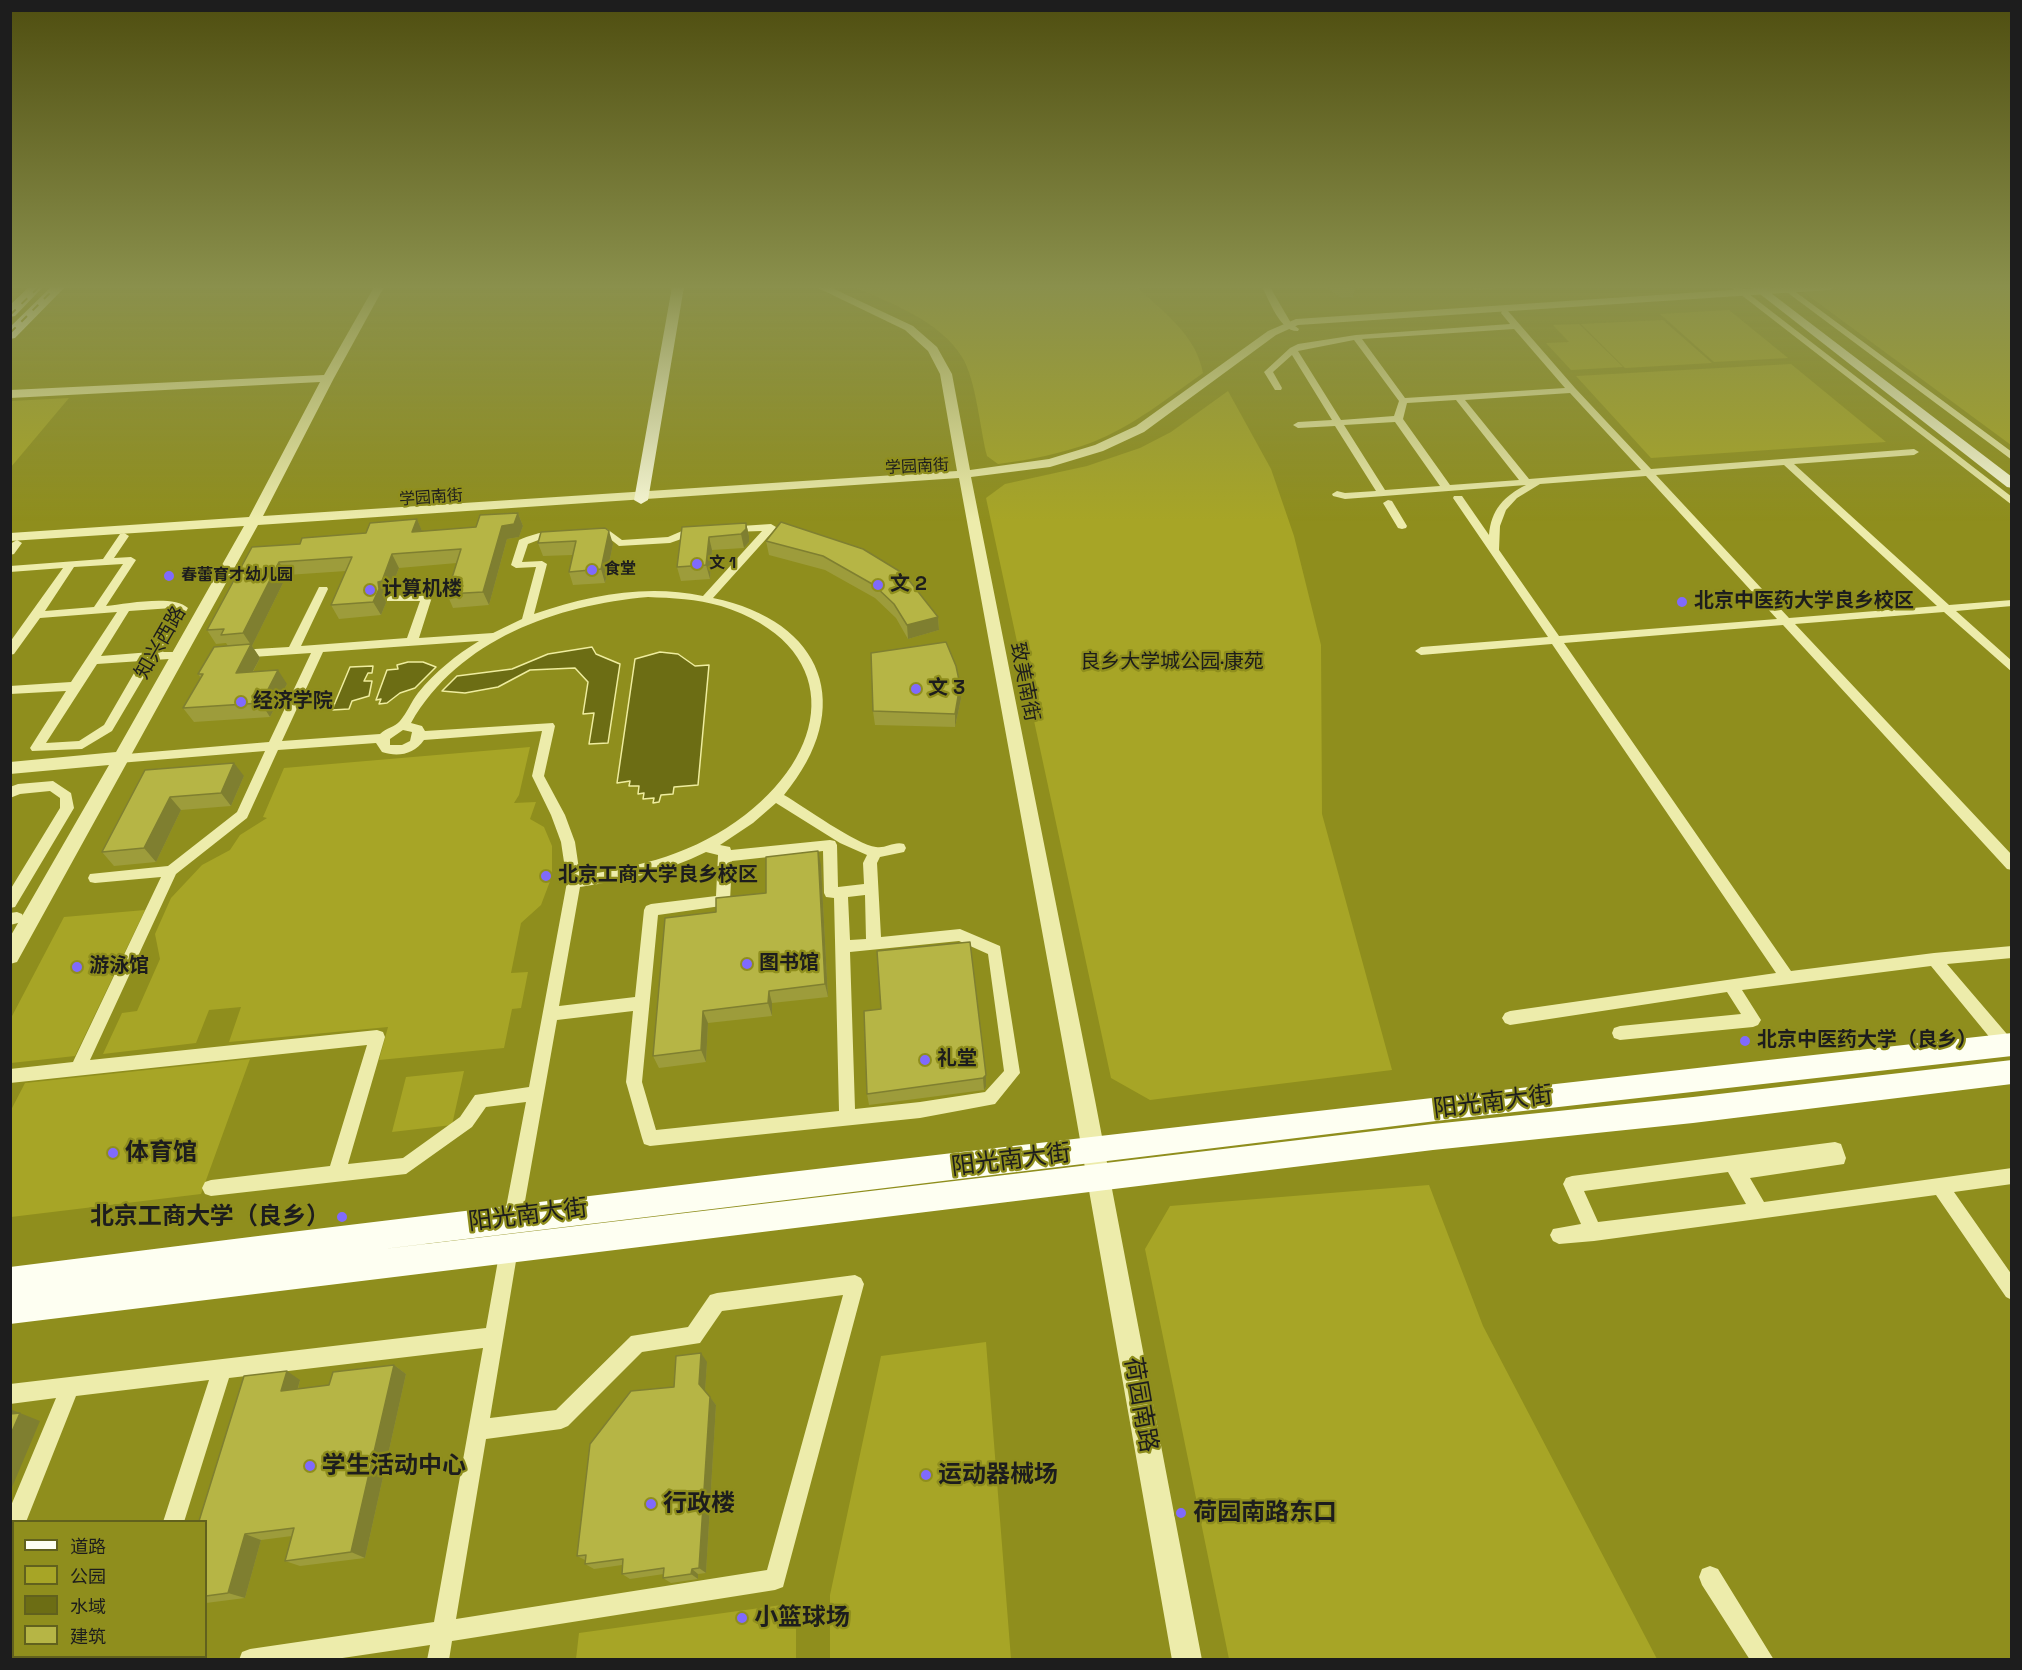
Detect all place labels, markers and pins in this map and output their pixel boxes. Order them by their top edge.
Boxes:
place label: 文 1 [709,554,736,574]
marker: 文 1 [690,557,704,571]
place label: 食堂 [604,560,636,580]
marker: 食堂 [585,563,599,577]
place label: 春蕾育才幼儿园 [181,566,293,586]
marker: 春蕾育才幼儿园 [162,569,176,583]
place label: 文 2 [890,573,927,597]
place label: 计算机楼 [382,578,462,602]
marker: 文 2 [871,578,885,592]
marker: 计算机楼 [363,583,377,597]
place label: 北京中医药大学良乡校区 [1694,590,1914,614]
marker: 北京中医药大学良乡校区 [1675,595,1689,609]
place label: 文 3 [928,677,965,701]
marker: 文 3 [909,682,923,696]
place label: 经济学院 [253,690,333,714]
marker: 经济学院 [234,695,248,709]
place label: 北京工商大学良乡校区 [558,864,758,888]
marker: 北京工商大学良乡校区 [539,869,553,883]
place label: 图书馆 [759,952,819,976]
place label: 游泳馆 [89,955,149,979]
marker: 图书馆 [740,957,754,971]
marker: 游泳馆 [70,960,84,974]
place label: 北京中医药大学（良乡） [1757,1029,1977,1053]
marker: 北京中医药大学（良乡） [1738,1034,1752,1048]
place label: 礼堂 [937,1048,977,1072]
marker: 礼堂 [918,1053,932,1067]
place label: 体育馆 [125,1139,197,1167]
marker: 体育馆 [106,1146,120,1160]
place label: 北京工商大学（良乡） [90,1203,330,1231]
marker: 北京工商大学（良乡） [335,1210,349,1224]
place label: 学生活动中心 [322,1452,466,1480]
marker: 学生活动中心 [303,1459,317,1473]
place label: 运动器械场 [938,1461,1058,1489]
marker: 运动器械场 [919,1468,933,1482]
place label: 行政楼 [663,1490,735,1518]
marker: 行政楼 [644,1497,658,1511]
place label: 荷园南路东口 [1193,1499,1337,1527]
marker: 荷园南路东口 [1174,1506,1188,1520]
place label: 小篮球场 [754,1604,850,1632]
marker: 小篮球场 [735,1611,749,1625]

